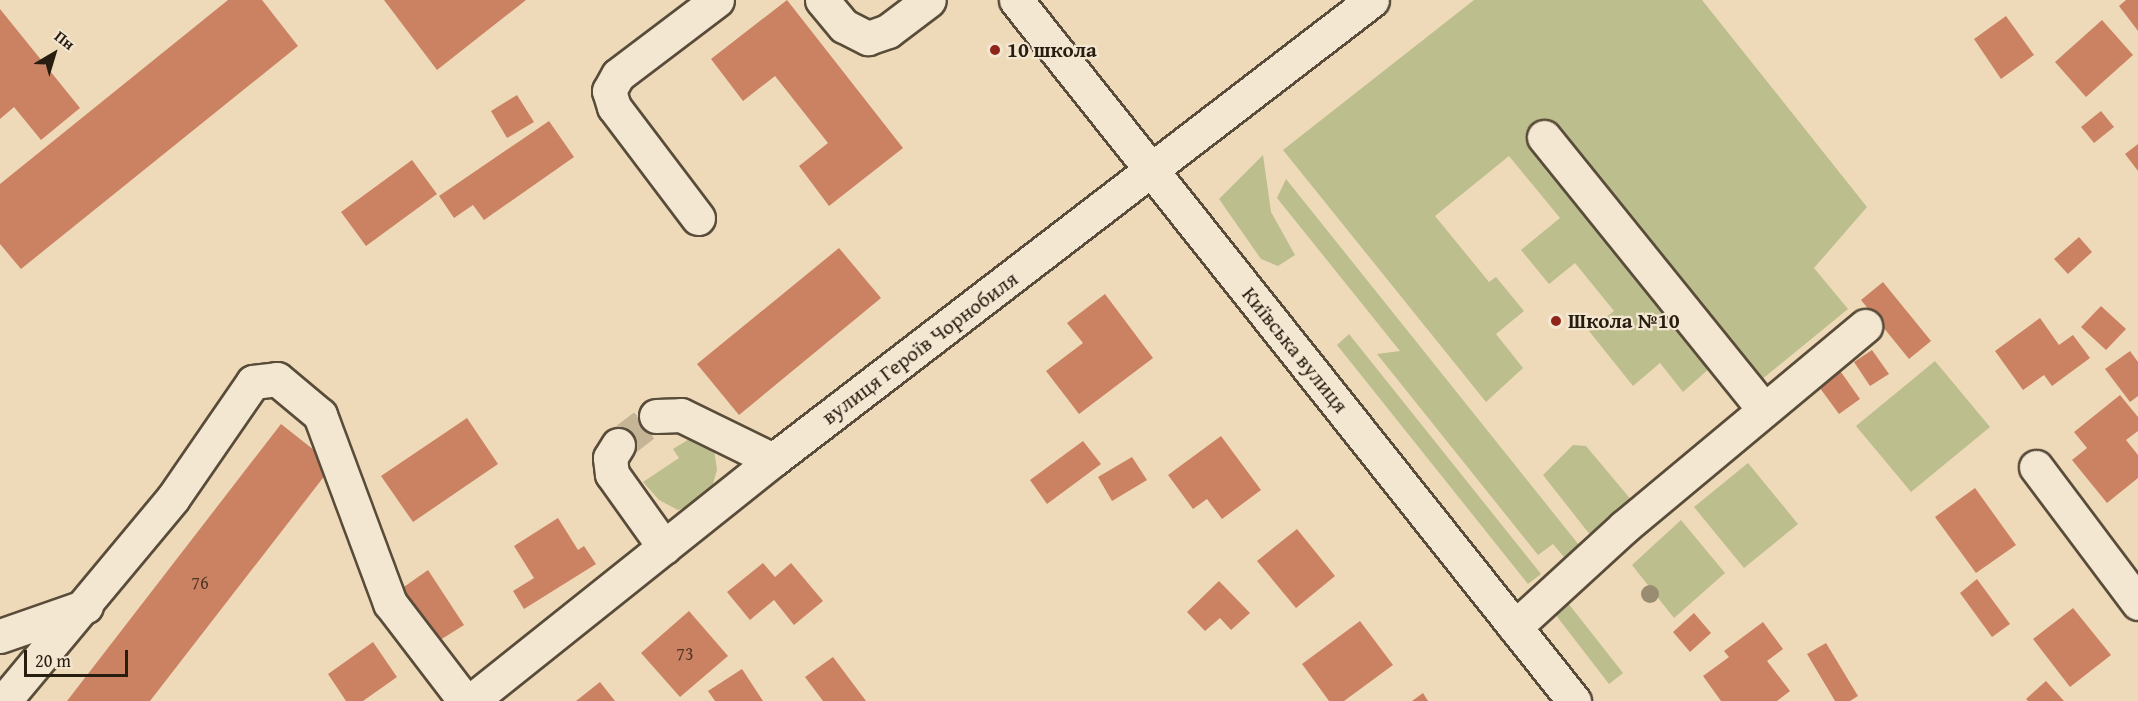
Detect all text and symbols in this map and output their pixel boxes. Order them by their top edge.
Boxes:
north arrow [24,24,84,84]
text: Пн [50,24,81,56]
place label: 10 школа [1007,37,1097,63]
marker: 10 школа [988,43,1002,57]
street label: вулиця Героїв Чорнобиля [817,266,1023,430]
street label: Київська вулиця [1237,282,1353,418]
place label: Школа №10 [1568,308,1680,334]
marker: Школа №10 [1549,314,1563,328]
house number: 76 [191,572,209,594]
scale bar [27,638,130,676]
house number: 73 [676,643,694,665]
text: 20 m [35,647,71,674]

